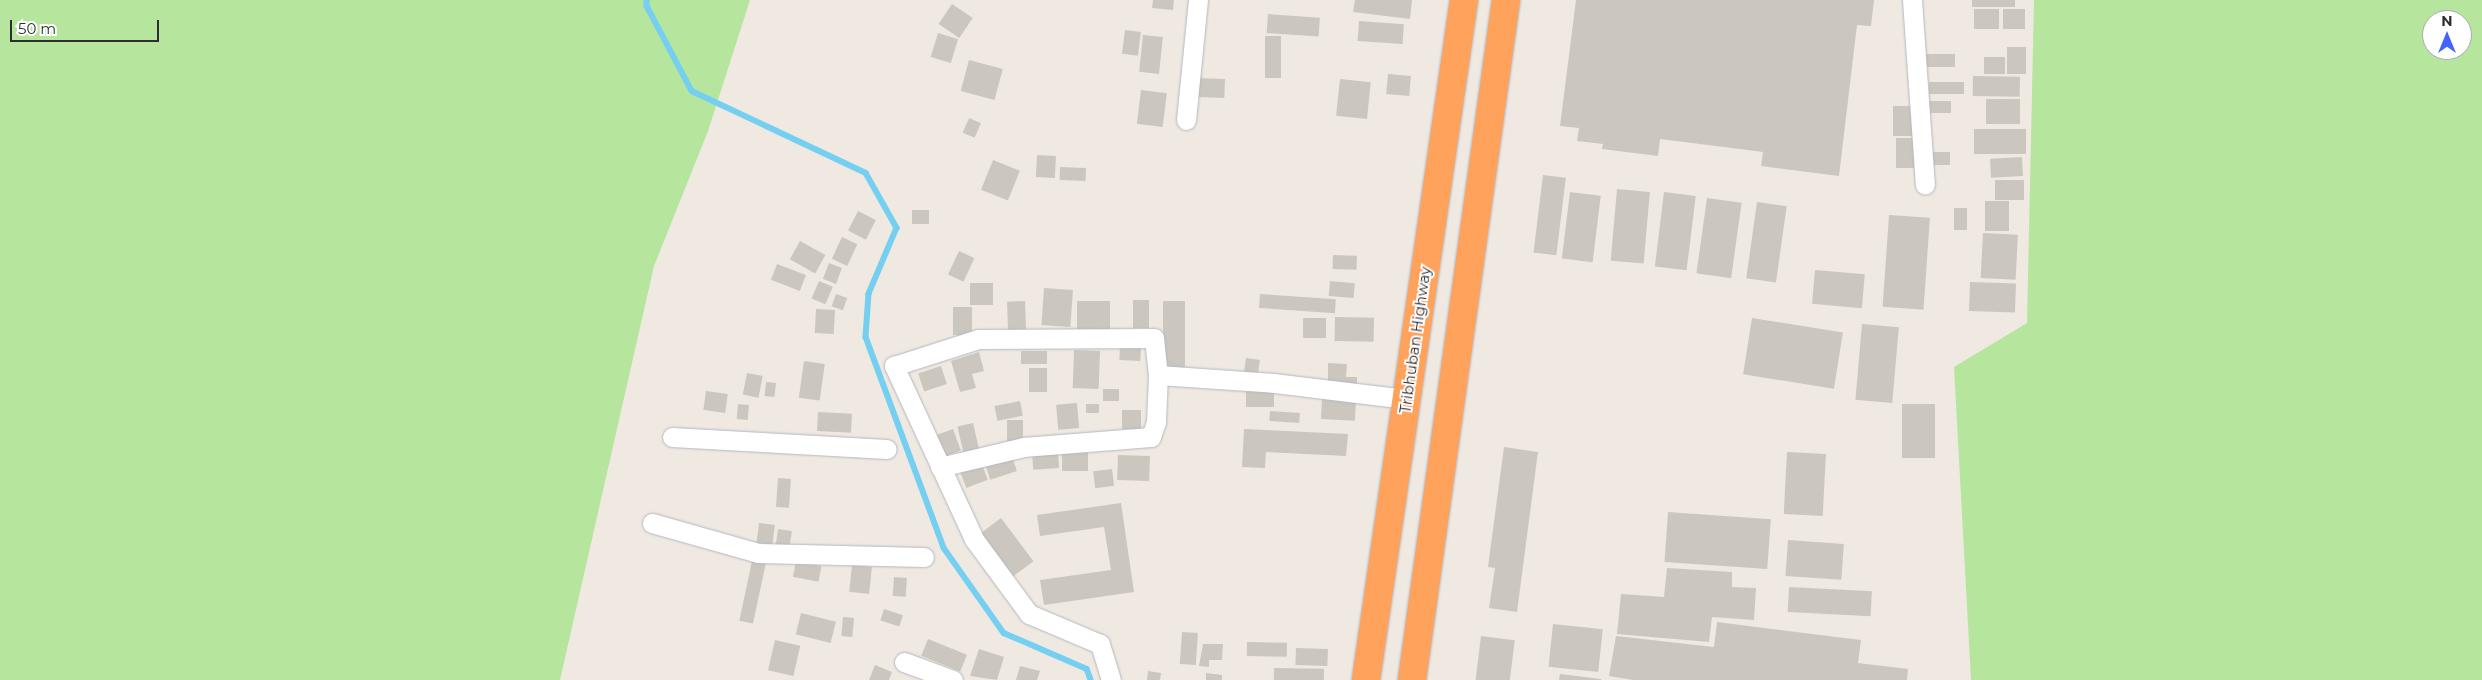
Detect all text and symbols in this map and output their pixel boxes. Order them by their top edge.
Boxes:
scale bar [12,10,161,42]
north arrow [2422,10,2472,60]
text: N [2441,12,2453,30]
text: 50 m [18,19,56,38]
street label: Tribhuban Highway [1396,266,1434,414]

